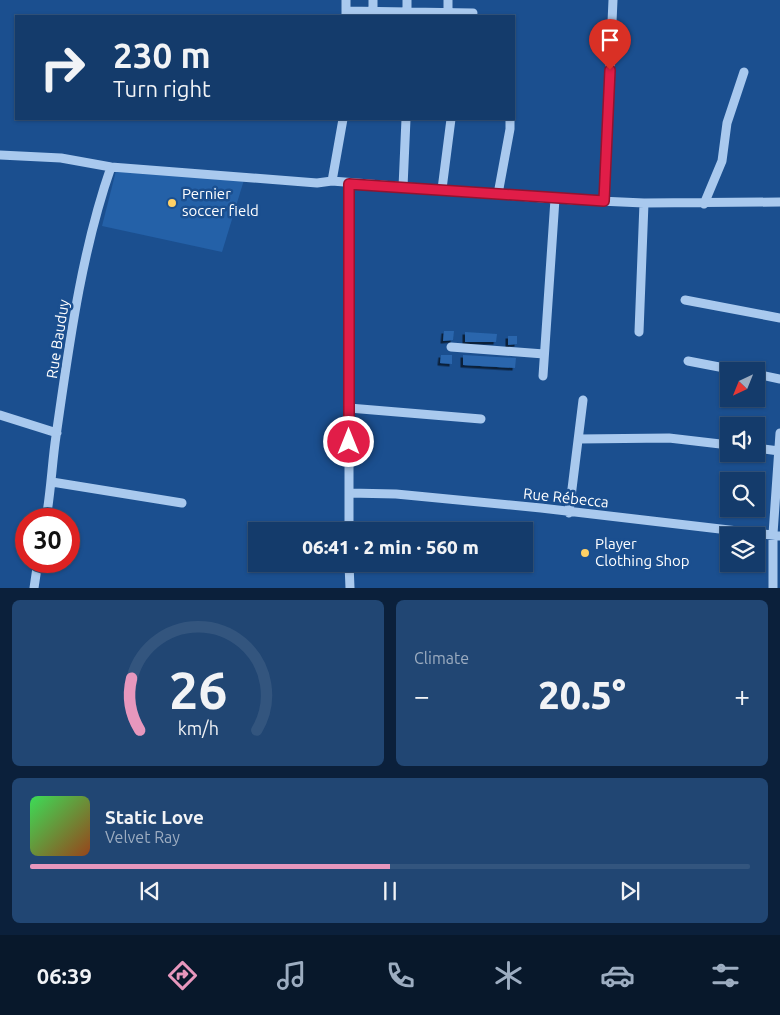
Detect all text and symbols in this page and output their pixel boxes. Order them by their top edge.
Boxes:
pin [589,19,631,70]
icon: arrive [596,26,624,54]
icon: right [30,35,95,100]
text: 230 m [113,35,211,75]
text: Turn right [113,76,211,101]
place label: Pernier soccer field [182,185,259,219]
marker: Pernier soccer field [166,197,178,209]
street label: Rue Bauduy [43,298,72,380]
north arrow [720,362,765,408]
map controls [720,362,765,572]
position arrow [322,415,374,467]
button: sound [720,417,765,462]
button: search [720,472,765,517]
street label: Rue Rébecca [522,485,610,510]
speed limit sign: 30 [15,508,80,573]
button: layers [720,527,765,572]
place label: Player Clothing Shop [595,535,690,569]
text: 06:41 · 2 min · 560 m [302,536,479,558]
marker: Player Clothing Shop [579,547,591,559]
text: Climate [414,649,469,667]
text: 26 [169,661,227,719]
text: 20.5° [538,674,626,716]
text: − [414,680,430,711]
text: + [734,680,750,711]
text: km/h [177,718,219,738]
text: Static Love [105,806,204,828]
text: Velvet Ray [105,828,180,846]
icon: previous [136,877,164,905]
icon: pause [376,877,404,905]
icon: next [616,877,644,905]
icon: directions [165,958,200,993]
icon: music [274,958,309,993]
icon: phone [383,958,418,993]
icon: climate [491,958,526,993]
icon: car [600,958,635,993]
icon: filters [708,958,743,993]
text: 06:39 [37,963,92,988]

